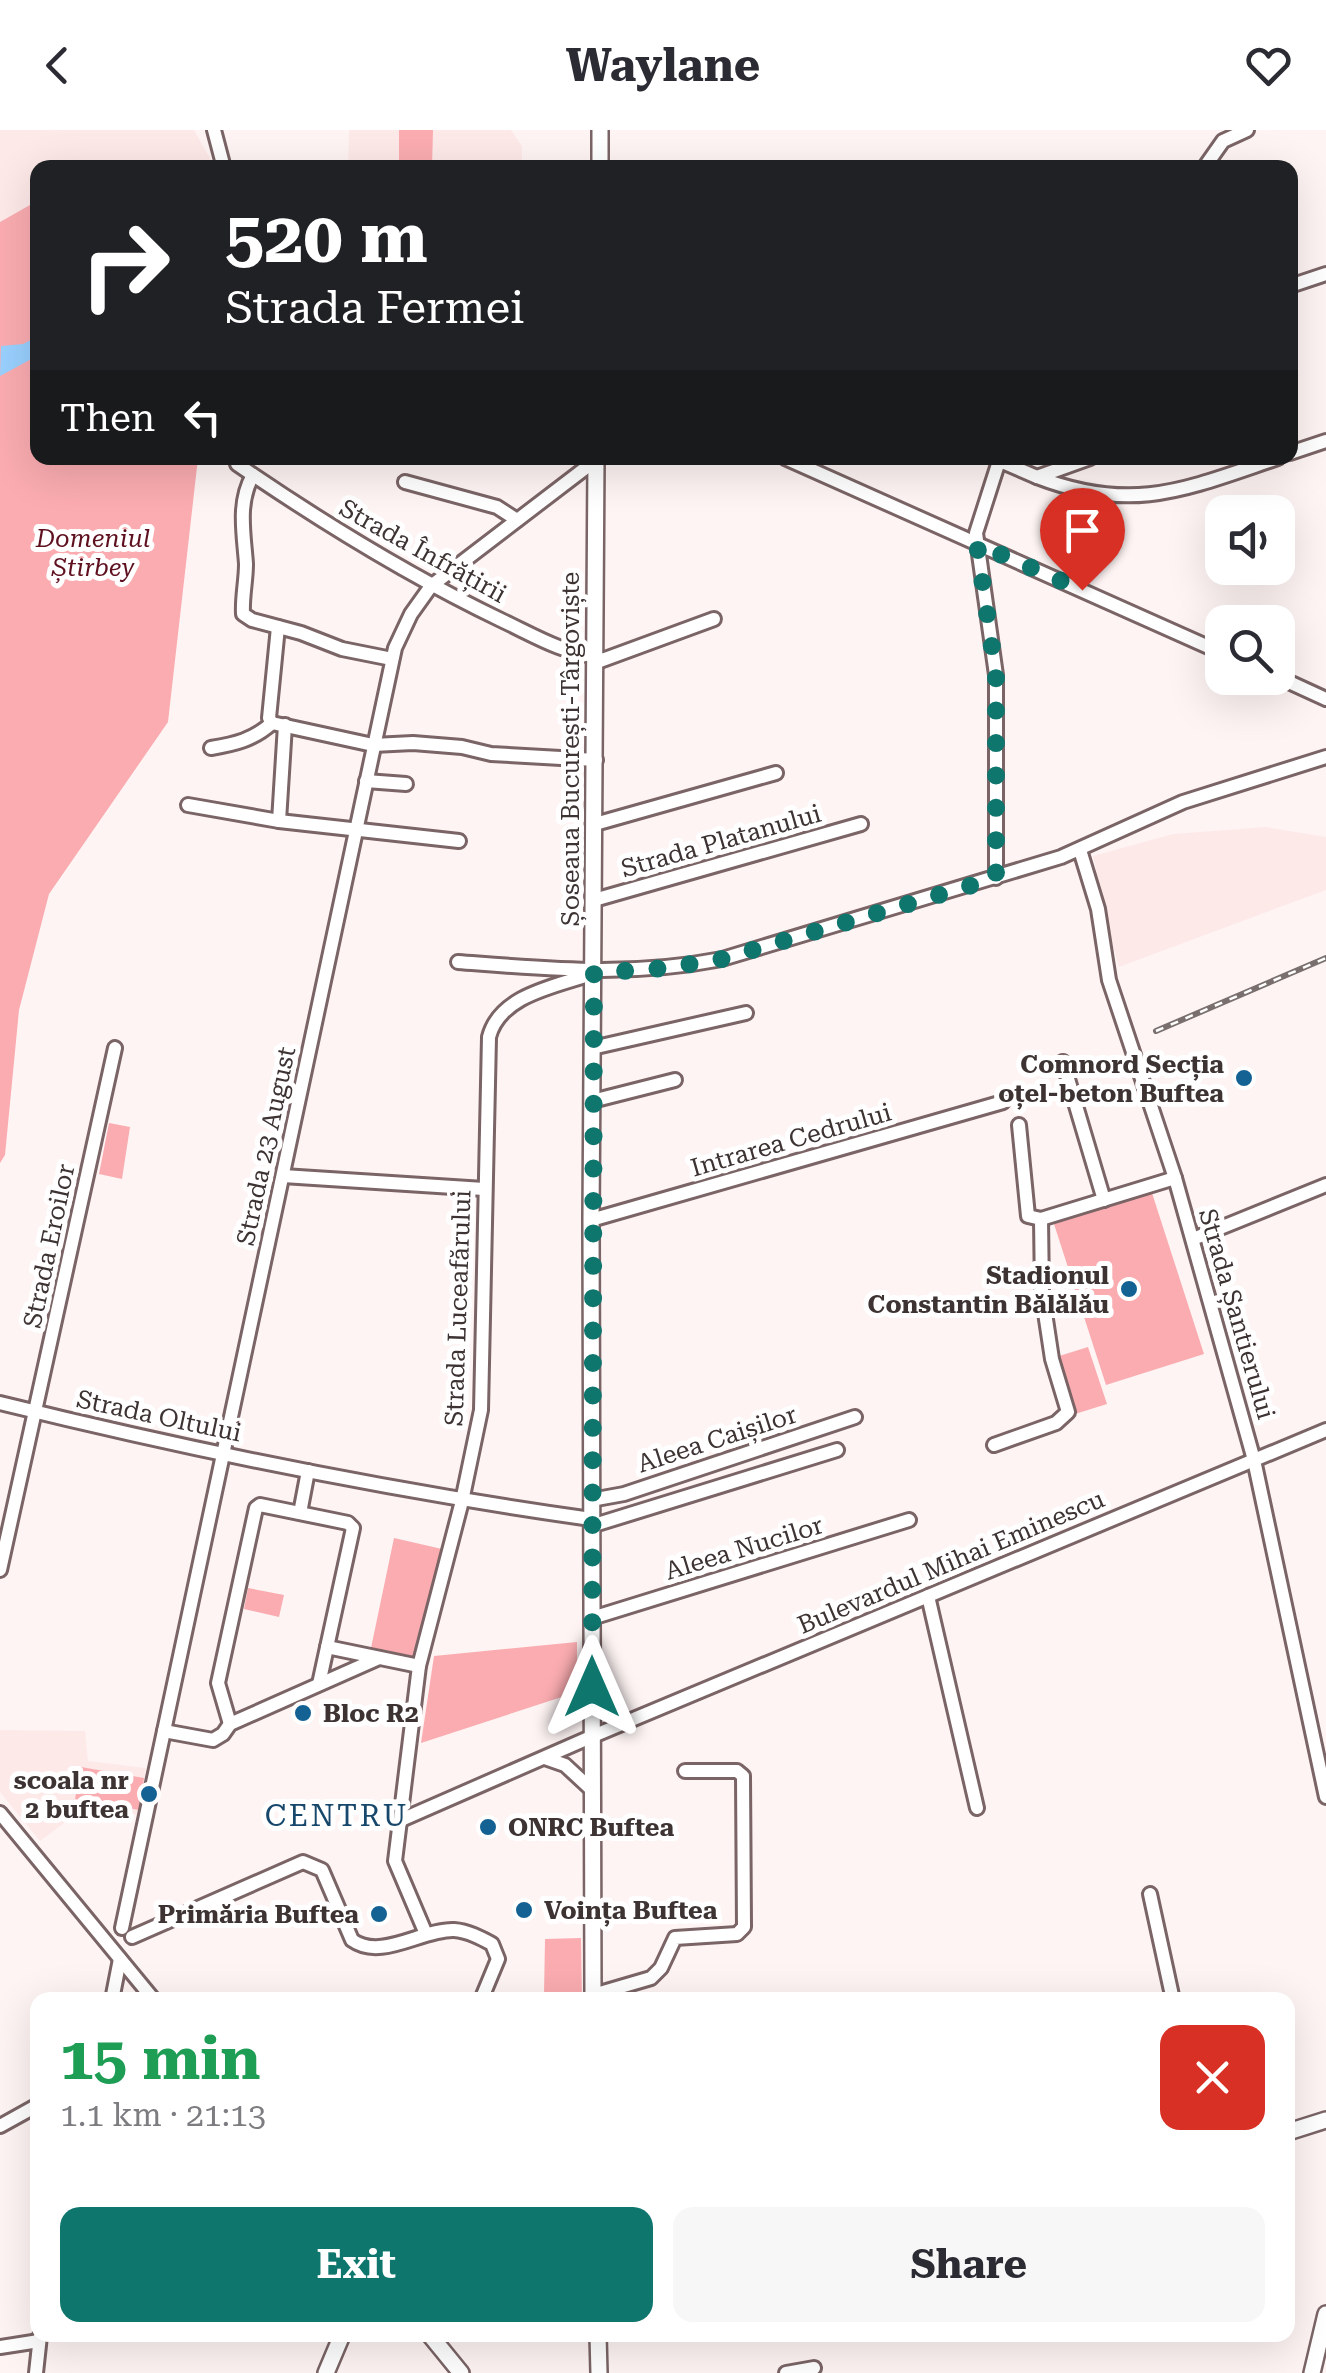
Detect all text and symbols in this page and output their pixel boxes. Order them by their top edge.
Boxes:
icon: back [30,38,85,93]
icon: heart [1241,38,1296,93]
text: Waylane [566,39,760,92]
text: 520 m [225,197,428,279]
icon: right [60,200,190,330]
text: Strada Fermei [225,281,524,334]
icon: left [175,390,230,445]
text: Then [60,396,155,440]
pin [1040,488,1125,591]
street label: Strada Înfrățirii [334,493,511,611]
map controls [1205,495,1295,695]
button: sound [1205,495,1295,585]
icon: arrive [1055,503,1110,558]
park label: Domeniul Știrbey [35,524,150,584]
street label: Șoseaua București-Târgoviște [556,572,587,926]
button: search [1205,605,1295,695]
street label: Strada Platanului [618,799,824,883]
street label: Strada 23 August [231,1044,301,1248]
place label: Comnord Secția oțel-beton Buftea [998,1050,1224,1110]
marker: Comnord Secția oțel-beton Buftea [1233,1067,1255,1089]
street label: Intrarea Cedrului [688,1098,895,1182]
street label: Strada Eroilor [17,1161,81,1331]
street label: Strada Luceafărului [439,1189,477,1427]
street label: Strada Șantierului [1191,1205,1281,1423]
place label: Stadionul Constantin Bălălău [868,1261,1110,1319]
marker: Stadionul Constantin Bălălău [1118,1278,1140,1300]
street label: Strada Oltului [74,1384,244,1448]
street label: Aleea Caișilor [634,1400,801,1480]
street label: Bulevardul Mihai Eminescu [793,1484,1109,1640]
street label: Aleea Nucilor [662,1510,826,1586]
position arrow [540,1635,644,1739]
place label: Bloc R2 [323,1699,419,1728]
marker: Bloc R2 [292,1702,314,1724]
place label: scoala nr 2 buftea [14,1766,129,1824]
marker: scoala nr 2 buftea [138,1783,160,1805]
district label: CENTRU [265,1798,409,1833]
place label: ONRC Buftea [508,1813,674,1842]
marker: ONRC Buftea [477,1816,499,1838]
place label: Voința Buftea [544,1896,718,1927]
marker: Voința Buftea [513,1899,535,1921]
place label: Primăria Buftea [158,1900,359,1929]
marker: Primăria Buftea [368,1903,390,1925]
text: 15 min [60,2023,260,2094]
button: close [1160,2025,1265,2130]
text: 1.1 km · 21:13 [60,2096,266,2134]
button: Exit [60,2207,653,2322]
button: Share [673,2207,1265,2322]

